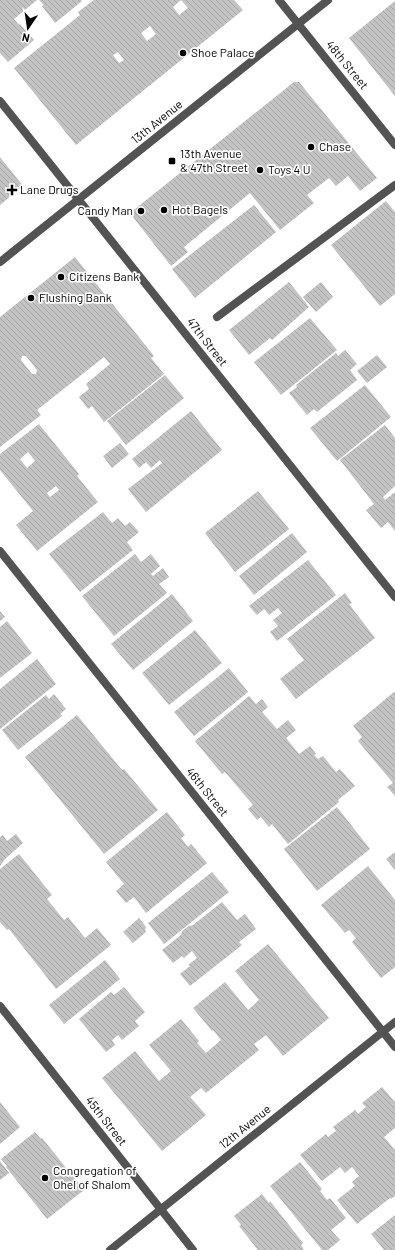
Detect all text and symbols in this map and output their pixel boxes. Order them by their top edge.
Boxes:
north arrow [8,8,48,48]
text: N [21,31,31,45]
street label: 48th Street [324,37,372,92]
place label: Shoe Palace [191,45,254,59]
marker: Shoe Palace [178,48,188,58]
street label: 13th Avenue [128,96,185,146]
place label: Chase [319,139,351,153]
marker: Chase [306,142,316,152]
place label: 13th Avenue & 47th Street [180,146,248,174]
marker: 13th Avenue & 47th Street [167,156,177,166]
place label: Toys 4 U [268,162,310,176]
marker: Toys 4 U [255,165,265,175]
place label: Lane Drugs [20,182,79,196]
marker: Lane Drugs [7,185,17,195]
place label: Hot Bagels [172,202,228,216]
place label: Candy Man [78,203,133,217]
marker: Hot Bagels [159,205,169,215]
marker: Candy Man [136,206,146,216]
place label: Citizens Bank [69,269,139,283]
marker: Citizens Bank [56,272,66,282]
place label: Flushing Bank [39,290,112,304]
marker: Flushing Bank [26,293,36,303]
street label: 47th Street [184,314,231,369]
street label: 46th Street [184,764,232,819]
street label: 45th Street [83,1093,130,1148]
street label: 12th Avenue [216,1101,273,1151]
place label: Congregation of Ohel of Shalom [53,1163,137,1191]
marker: Congregation of Ohel of Shalom [40,1173,50,1183]

